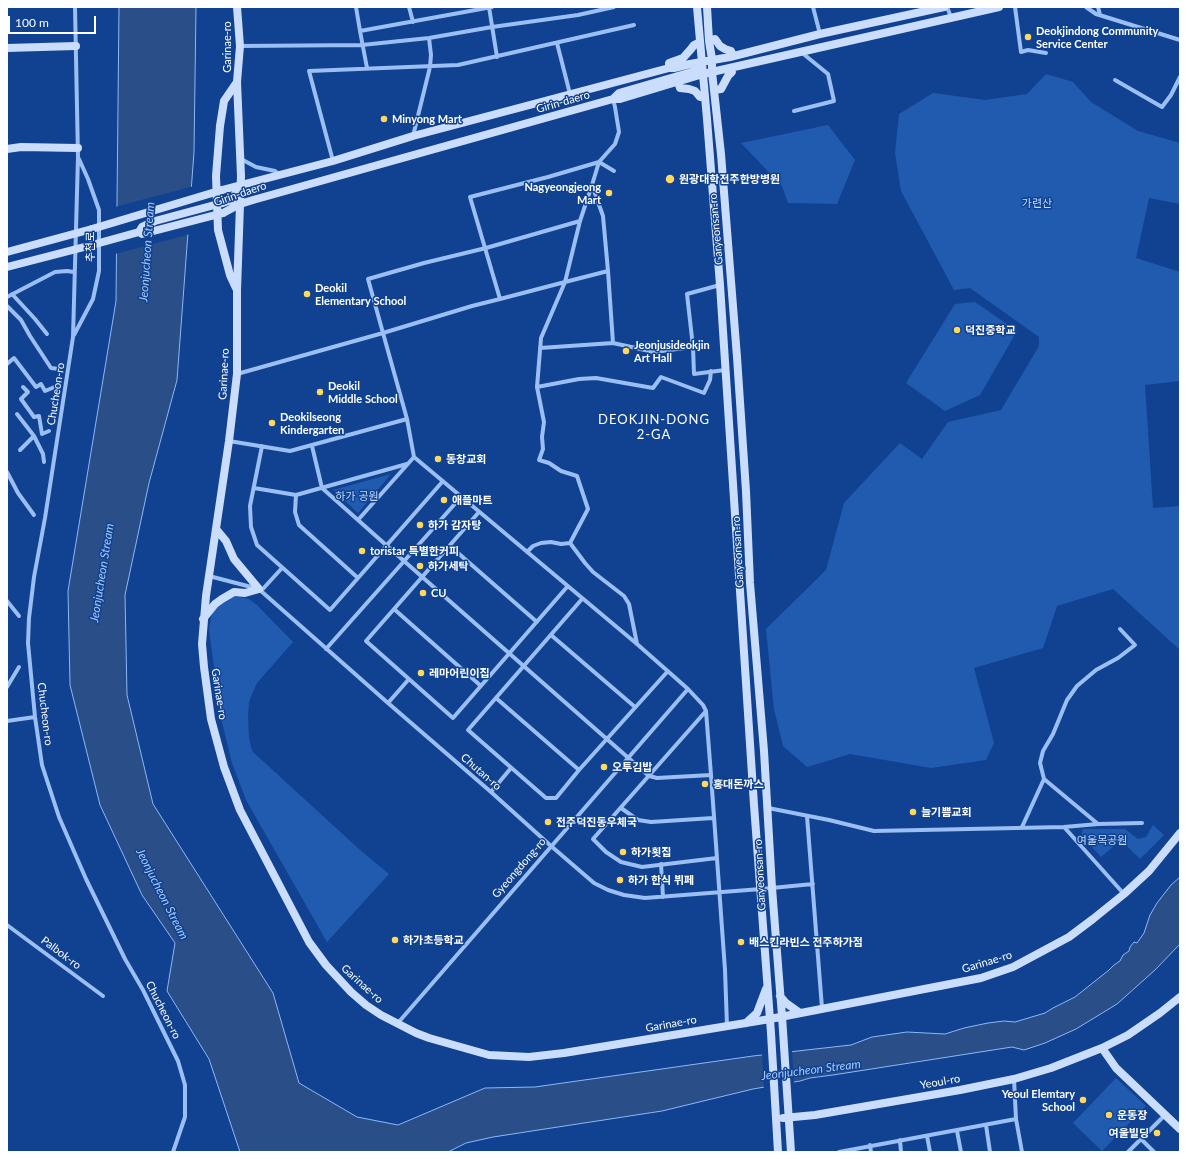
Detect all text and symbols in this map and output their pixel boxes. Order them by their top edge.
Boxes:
scale bar [10,8,98,34]
text: 100 m [15,15,49,30]
street label: Garinae-ro [220,21,234,73]
place label: Deokjindong Community Service Center [1036,24,1158,50]
marker: Deokjindong Community Service Center [1023,32,1033,42]
street label: Girin-daero [535,88,591,116]
place label: Minyong Mart [392,112,462,126]
marker: Minyong Mart [379,114,389,124]
place label: 원광대학전주한방병원 [679,172,780,186]
marker: 원광대학전주한방병원 [664,173,676,185]
street label: Girin-daero [212,179,268,209]
place label: Nagyeongjeong Mart [524,180,601,206]
marker: Nagyeongjeong Mart [604,188,614,198]
street label: Garyeonsan-ro [706,193,726,265]
park label: 가련산 [1022,196,1052,210]
water label: Jeonjucheon Stream [136,201,158,303]
street label: 추천로 [83,232,97,262]
place label: Deokil Elementary School [315,281,406,307]
marker: Deokil Elementary School [302,289,312,299]
place label: 덕진중학교 [965,323,1016,337]
marker: 덕진중학교 [952,325,962,335]
place label: Jeonjusideokjin Art Hall [634,338,710,364]
marker: Jeonjusideokjin Art Hall [621,346,631,356]
street label: Garinae-ro [216,348,232,400]
street label: Chucheon-ro [45,362,67,426]
place label: Deokil Middle School [328,379,398,405]
marker: Deokil Middle School [315,387,325,397]
place label: Deokilseong Kindergarten [280,410,344,436]
district label: DEOKJIN-DONG 2-GA [598,412,710,443]
marker: Deokilseong Kindergarten [267,418,277,428]
place label: 동창교회 [446,452,486,466]
marker: 동창교회 [433,454,443,464]
park label: 하가 공원 [335,489,379,503]
place label: 애플마트 [452,493,492,507]
marker: 애플마트 [439,495,449,505]
street label: Garyeonsan-ro [730,516,746,588]
place label: 하가 감자탕 [428,518,481,532]
marker: 하가 감자탕 [415,520,425,530]
water label: Jeonjucheon Stream [87,522,117,624]
place label: toristar 특별한커피 [370,544,459,558]
marker: toristar 특별한커피 [357,546,367,556]
place label: 하가세탁 [428,559,468,573]
marker: 하가세탁 [415,561,425,571]
place label: CU [431,586,446,600]
marker: CU [418,588,428,598]
place label: 레마어린이집 [429,666,490,680]
street label: Garinae-ro [208,667,230,721]
marker: 레마어린이집 [416,668,426,678]
street label: Chucheon-ro [35,682,55,746]
street label: Chutan-ro [458,751,504,793]
place label: 오투김밥 [612,760,652,774]
marker: 오투김밥 [599,762,609,772]
place label: 홍대돈까스 [713,777,764,791]
marker: 홍대돈까스 [700,779,710,789]
place label: 늘기쁨교회 [921,805,972,819]
marker: 늘기쁨교회 [908,807,918,817]
place label: 전주덕진동우체국 [556,815,637,829]
marker: 전주덕진동우체국 [543,817,553,827]
park label: 여울목공원 [1077,833,1127,847]
street label: Gyeongdong-ro [489,835,549,901]
street label: Garyeonsan-ro [752,839,768,911]
place label: 하가횟집 [631,845,671,859]
water label: Jeonjucheon Stream [133,846,191,942]
marker: 하가횟집 [618,847,628,857]
place label: 하가 한식 뷔페 [628,873,694,887]
marker: 하가 한식 뷔페 [615,875,625,885]
place label: 하가초등학교 [403,933,464,947]
street label: Palbok-ro [39,934,83,972]
marker: 하가초등학교 [390,935,400,945]
place label: 배스킨라빈스 전주하가점 [749,935,863,949]
marker: 배스킨라빈스 전주하가점 [736,937,746,947]
street label: Garinae-ro [960,948,1014,976]
street label: Garinae-ro [338,962,386,1006]
street label: Chucheon-ro [143,979,183,1041]
street label: Garinae-ro [644,1013,698,1035]
water label: Jeonjucheon Stream [760,1057,862,1083]
street label: Yeoul-ro [919,1072,961,1092]
place label: Yeoul Elemtary School [1002,1087,1075,1113]
marker: Yeoul Elemtary School [1078,1095,1088,1105]
place label: 운동장 [1117,1108,1147,1122]
marker: 운동장 [1104,1110,1114,1120]
place label: 여울빌딩 [1109,1126,1149,1140]
marker: 여울빌딩 [1152,1128,1162,1138]

